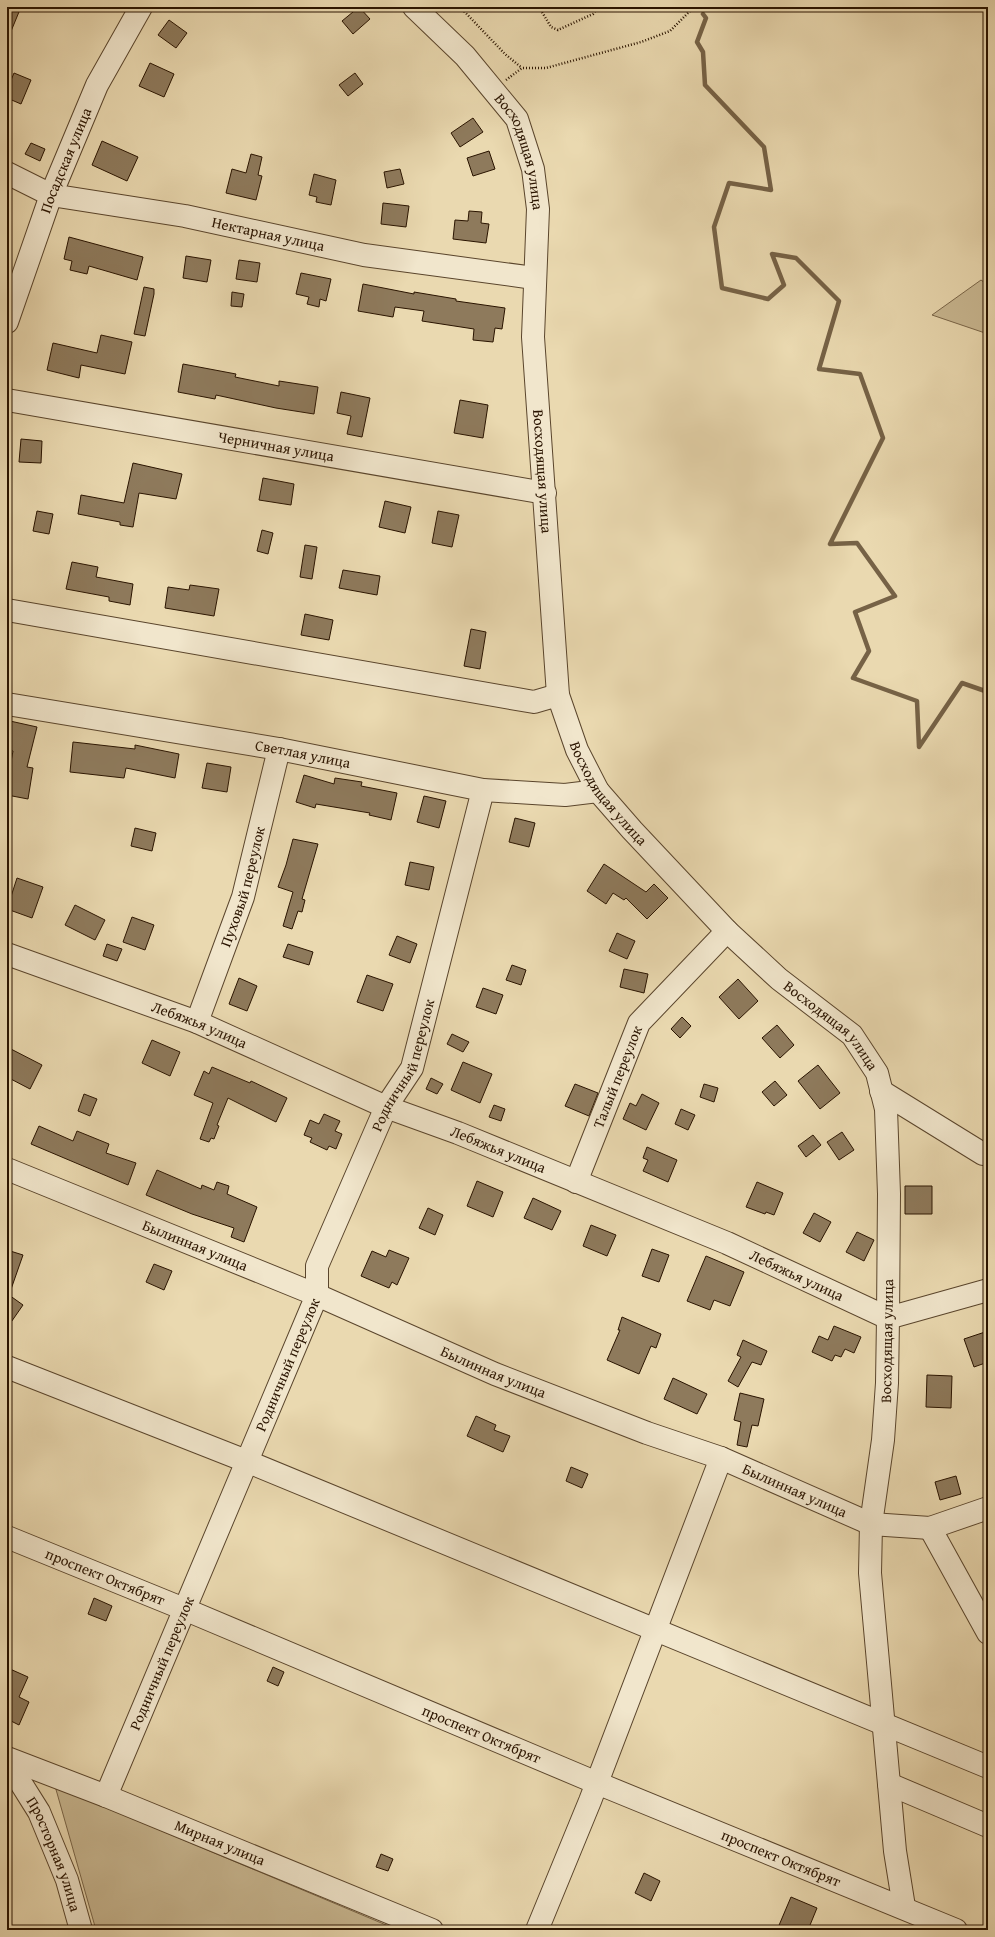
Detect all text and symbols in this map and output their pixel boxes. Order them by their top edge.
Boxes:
street label: Восходящая улица [490,89,549,212]
street label: Посадская улица [35,103,97,216]
street label: Нектарная улица [210,211,327,256]
street label: Восходящая улица [528,409,558,535]
street label: Черничная улица [217,426,336,466]
street label: Светлая улица [254,734,353,773]
street label: Восходящая улица [565,738,653,850]
street label: Пуховый переулок [215,824,270,950]
street label: Восходящая улица [780,975,884,1075]
street label: Лебяжья улица [149,996,251,1054]
street label: Родничный переулок [366,997,439,1134]
street label: Талый переулок [587,1022,647,1131]
street label: Лебяжья улица [448,1120,550,1178]
street label: Былинная улица [139,1214,252,1276]
street label: Лебяжья улица [746,1244,848,1306]
street label: Восходящая улица [875,1278,898,1403]
street label: Родничный переулок [250,1294,325,1435]
street label: Былинная улица [437,1340,550,1403]
street label: Былинная улица [739,1458,851,1523]
street label: проспект Октябрят [42,1543,169,1610]
street label: Родничный переулок [124,1593,199,1733]
street label: проспект Октябрят [419,1700,545,1769]
street label: Просторная улица [22,1792,87,1915]
street label: Мирная улица [171,1814,269,1871]
street label: проспект Октябрят [718,1824,845,1892]

